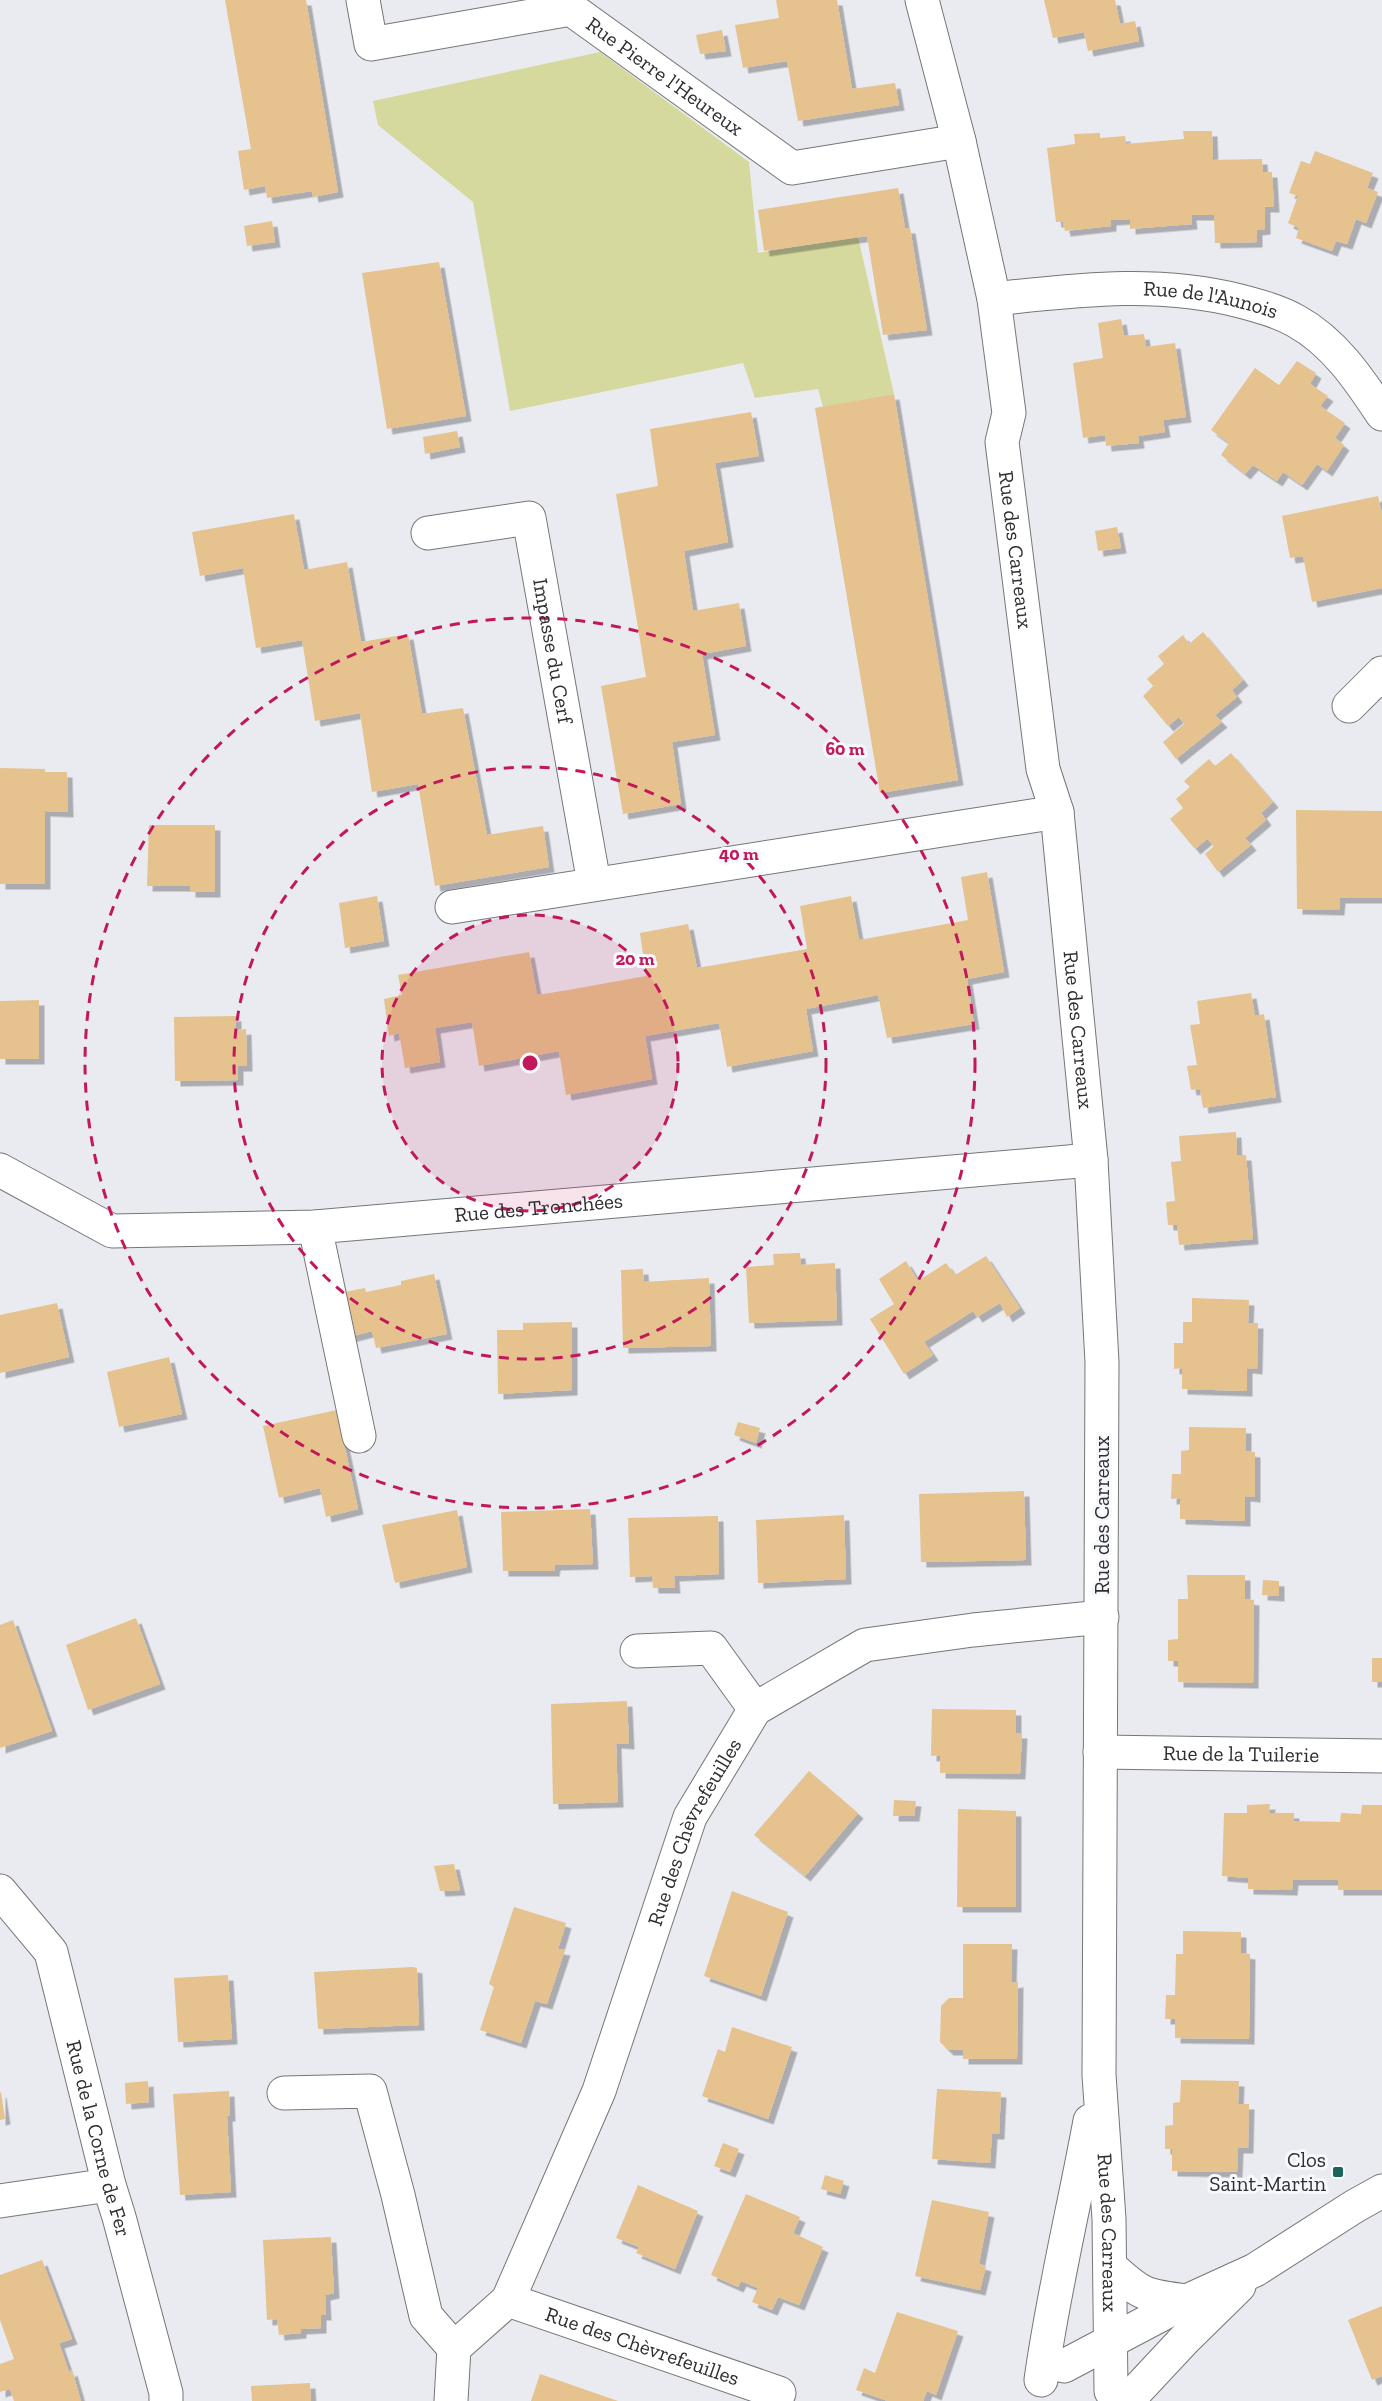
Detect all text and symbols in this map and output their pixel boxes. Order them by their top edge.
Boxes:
street label: Rue Pierre l'Heureux [582,11,748,141]
street label: Rue de l'Aunois [1143,276,1282,324]
street label: Rue des Carreaux [994,469,1038,630]
street label: Impasse du Cerf [528,576,579,726]
text: 60 m [825,738,865,760]
text: 40 m [719,843,759,865]
text: 20 m [615,948,655,970]
street label: Rue des Carreaux [1059,949,1099,1110]
centre of rings [520,1053,540,1073]
street label: Rue des Tronchées [453,1187,624,1227]
street label: Rue des Carreaux [1089,1435,1114,1594]
street label: Rue des Chèvrefeuilles [642,1733,747,1929]
street label: Rue de la Tuilerie [1163,1740,1320,1767]
street label: Rue de la Corne de Fer [61,2038,137,2239]
place label: Clos Saint-Martin [1209,2147,1326,2196]
street label: Rue des Carreaux [1092,2152,1123,2312]
marker: Clos Saint-Martin [1331,2165,1345,2179]
street label: Rue des Chèvrefeuilles [542,2301,743,2390]

